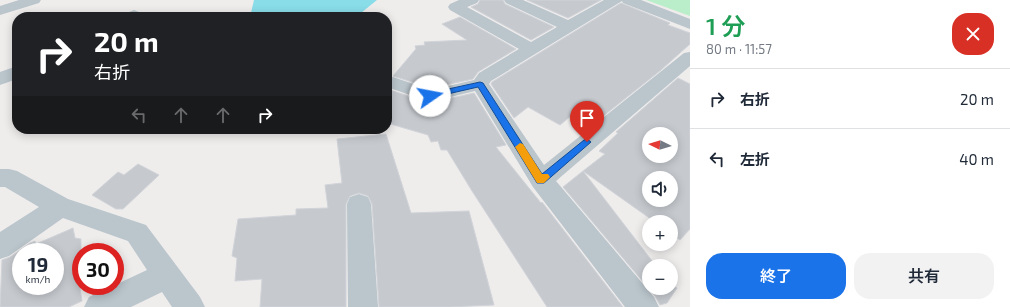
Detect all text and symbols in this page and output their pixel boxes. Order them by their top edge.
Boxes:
text: 1 分 [706,11,745,40]
button: close [952,13,994,55]
text: 20 m [94,24,159,58]
icon: right [28,28,80,80]
text: 80 m · 11:57 [706,41,772,57]
text: 右折 [94,61,130,83]
position arrow [409,75,451,117]
icon: right [706,88,728,110]
text: 右折 [740,90,770,108]
text: 20 m [960,90,994,108]
pin [570,101,604,142]
icon: left [128,104,150,126]
icon: ahead [170,104,192,126]
icon: ahead [212,104,234,126]
icon: right [254,104,276,126]
icon: arrive [576,107,598,129]
north arrow [642,127,678,163]
map controls [642,127,678,295]
icon: left [706,148,728,170]
text: 左折 [740,150,770,168]
text: 40 m [959,150,994,168]
button: sound [642,171,678,207]
button: + [642,215,678,251]
speed limit sign: 30 [72,243,124,295]
text: 19 [28,252,48,276]
button: 終了 [706,253,846,299]
button: 共有 [854,253,994,299]
button: − [642,259,678,295]
text: km/h [26,273,50,285]

